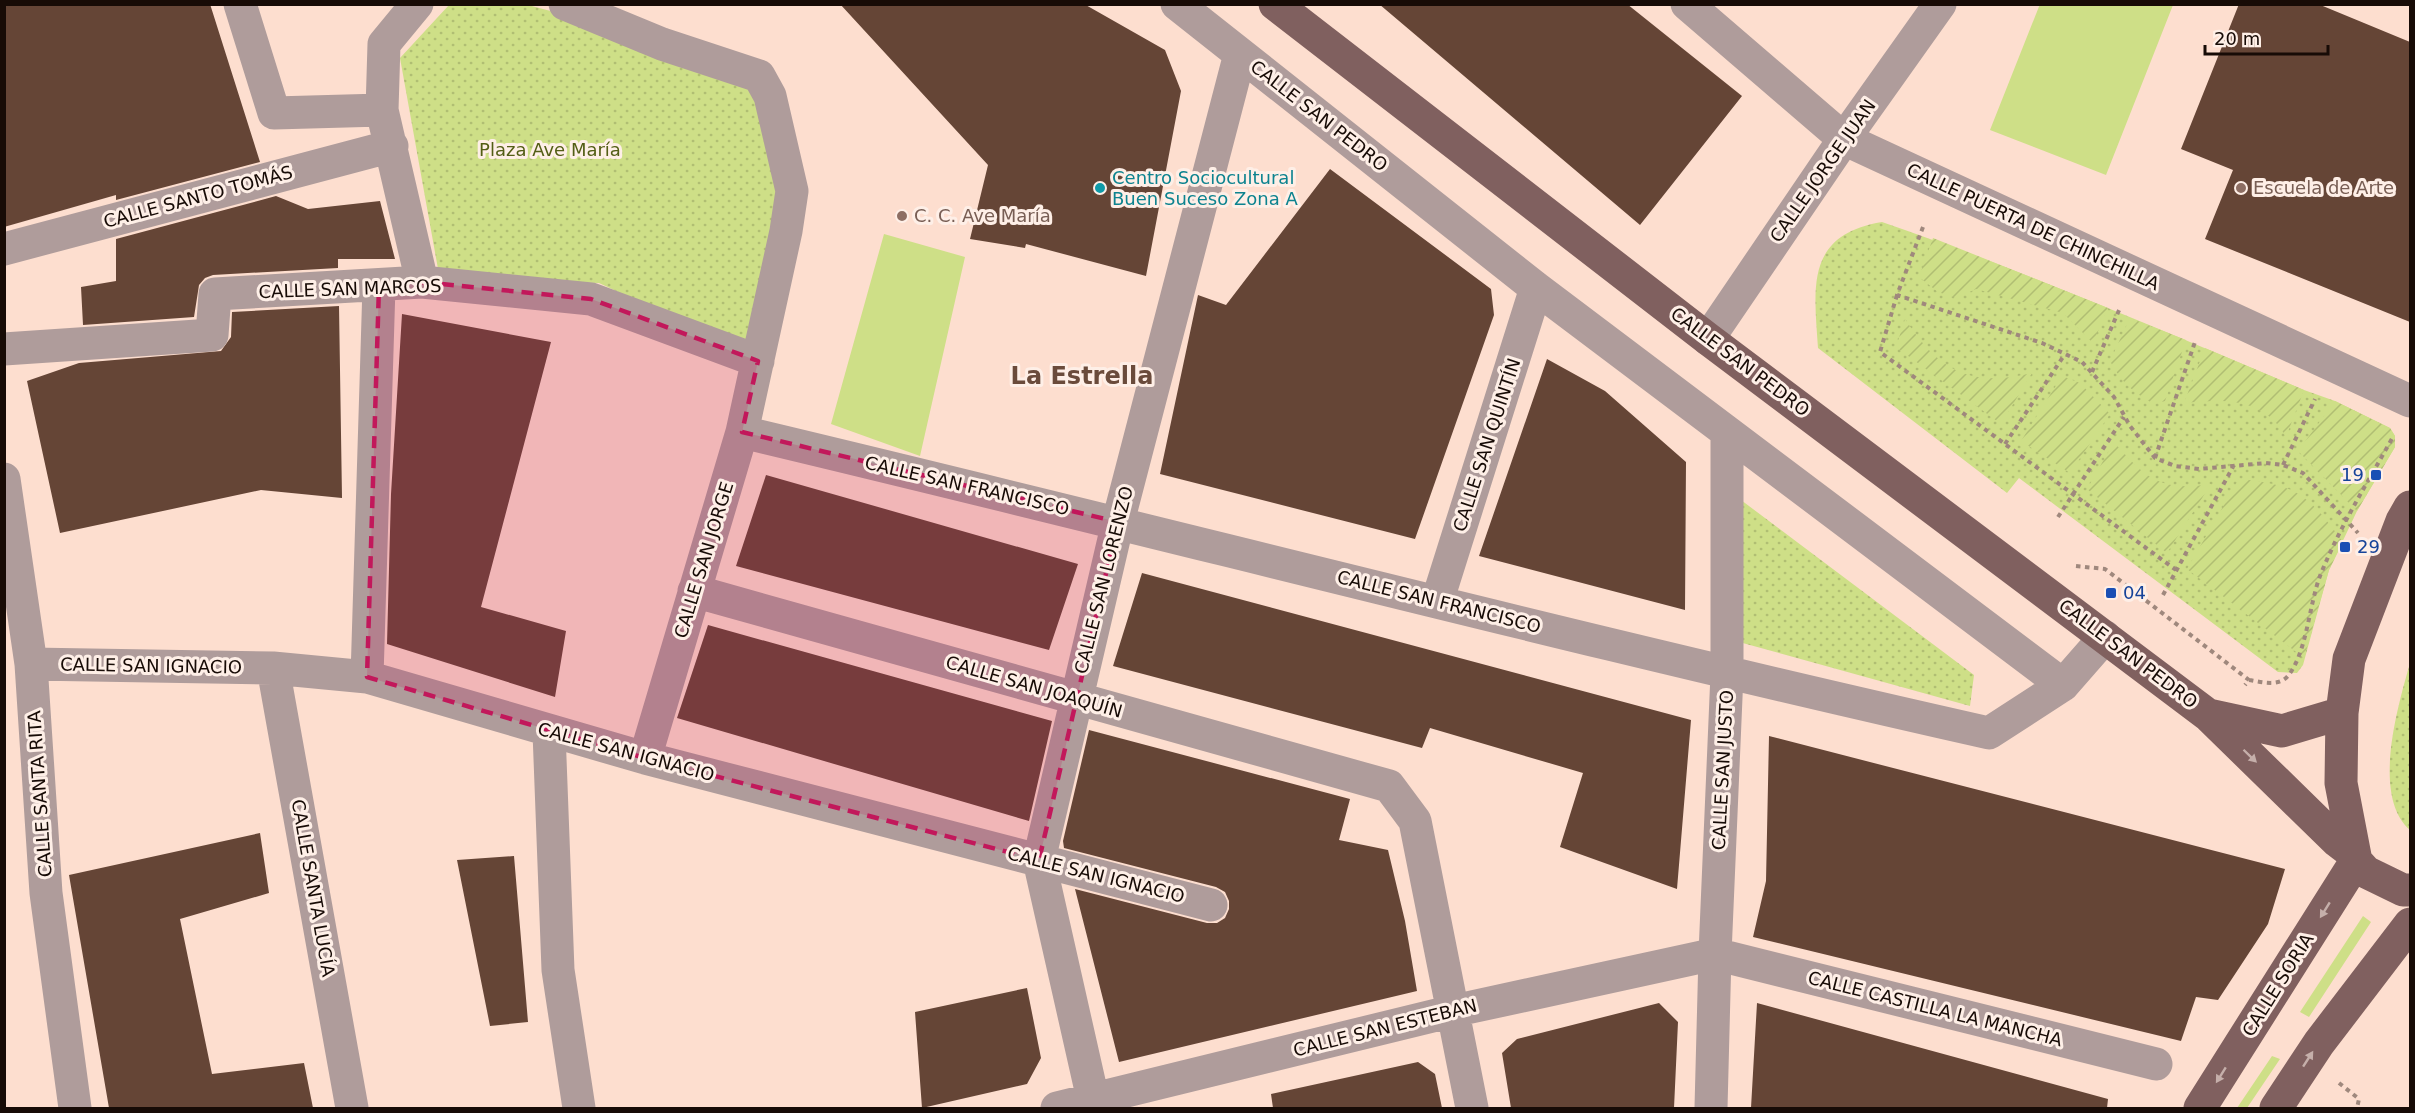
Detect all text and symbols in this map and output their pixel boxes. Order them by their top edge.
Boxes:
scale bar [2205,18,2328,56]
text: 20 m [2214,28,2260,49]
street label: CALLE SAN PEDRO [1247,56,1392,176]
street label: CALLE JORGE JUAN [1765,95,1880,246]
park label: Plaza Ave María [479,139,621,160]
street label: CALLE PUERTA DE CHINCHILLA [1904,159,2163,295]
street label: CALLE SANTO TOMÁS [101,161,295,232]
place label: Centro Sociocultural Buen Suceso Zona A [1112,167,1298,209]
place label: Escuela de Arte [2253,177,2394,198]
marker: Centro Sociocultural Buen Suceso Zona A [1093,181,1107,195]
marker: Escuela de Arte [2234,181,2248,195]
place label: C. C. Ave María [914,205,1051,226]
marker: C. C. Ave María [895,209,909,223]
street label: CALLE SAN MARCOS [258,275,442,302]
street label: CALLE SAN PEDRO [1667,303,1814,421]
street label: CALLE SAN QUINTÍN [1449,355,1525,534]
district label: La Estrella [1011,362,1153,390]
street label: CALLE SAN FRANCISCO [863,452,1071,519]
place label: 19 [2341,464,2364,485]
marker: 19 [2369,468,2383,482]
street label: CALLE SAN JORGE [670,479,737,641]
street label: CALLE SAN LORENZO [1070,484,1137,676]
place label: 29 [2357,536,2380,557]
marker: 29 [2338,540,2352,554]
street label: CALLE SAN FRANCISCO [1335,566,1543,637]
place label: 04 [2123,582,2146,603]
marker: 04 [2104,586,2118,600]
street label: CALLE SAN PEDRO [2055,595,2202,713]
street label: CALLE SAN JOAQUÍN [943,651,1125,722]
street label: CALLE SAN IGNACIO [60,653,242,678]
street label: CALLE SAN JUSTO [1708,689,1737,851]
street label: CALLE SANTA RITA [23,709,56,878]
street label: CALLE SAN IGNACIO [535,718,717,785]
one-way arrow [2242,749,2257,763]
street label: CALLE SANTA LUCÍA [288,798,340,979]
street label: CALLE SAN IGNACIO [1005,842,1187,907]
one-way arrow [2319,902,2330,918]
street label: CALLE SORIA [2237,929,2318,1040]
street label: CALLE CASTILLA LA MANCHA [1806,967,2065,1050]
street label: CALLE SAN ESTEBAN [1291,995,1479,1061]
one-way arrow [2303,1051,2314,1068]
one-way arrow [2215,1067,2226,1083]

